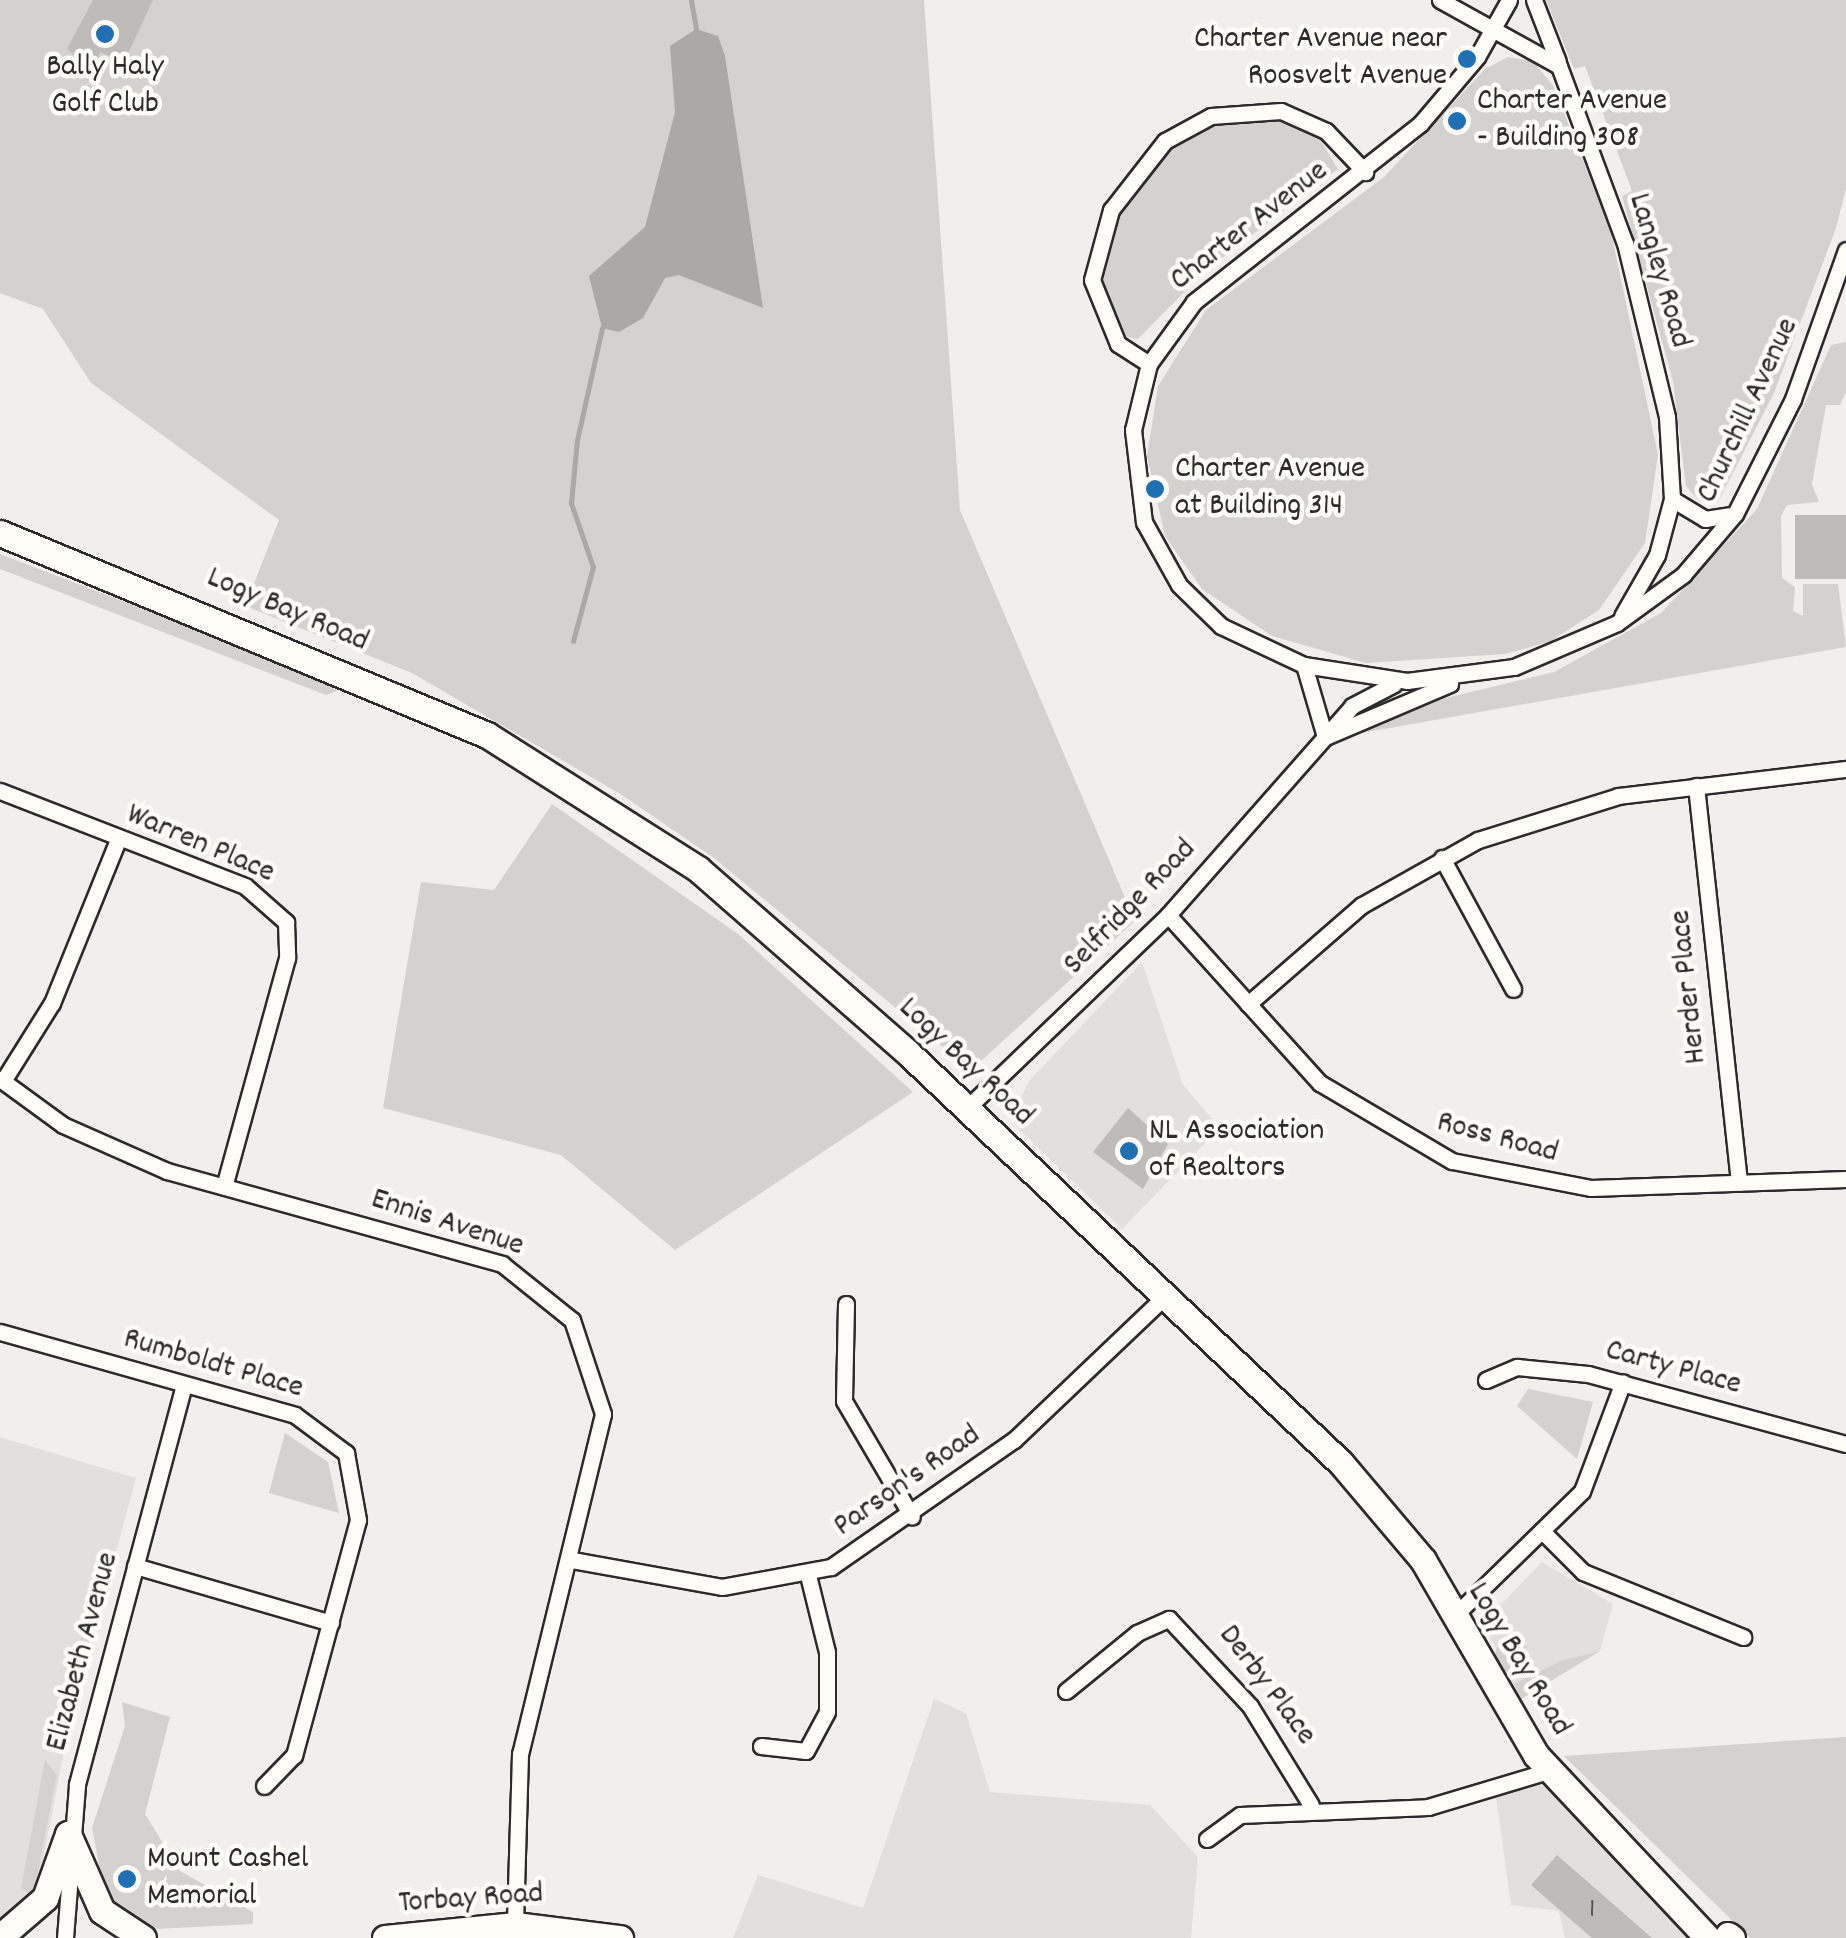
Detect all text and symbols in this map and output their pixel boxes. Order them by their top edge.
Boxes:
place label: Charter Avenue near Roosvelt Avenue [1194,22,1447,97]
marker: Bally Haly Golf Club [94,23,116,45]
marker: Charter Avenue near Roosvelt Avenue [1456,48,1478,70]
place label: Bally Haly Golf Club [46,50,164,125]
place label: Charter Avenue - Building 308 [1477,84,1667,159]
marker: Charter Avenue - Building 308 [1446,110,1468,132]
street label: Charter Avenue [1163,153,1337,301]
street label: Langley Road [1618,189,1698,353]
street label: Churchill Avenue [1689,312,1809,510]
place label: Charter Avenue at Building 314 [1175,452,1365,527]
marker: Charter Avenue at Building 314 [1144,478,1166,500]
street label: Logy Bay Road [200,560,374,662]
street label: Warren Place [120,797,280,893]
street label: Selfridge Road [1056,832,1206,984]
street label: Herder Place [1663,908,1717,1066]
street label: Logy Bay Road [889,990,1041,1136]
street label: Ross Road [1432,1104,1562,1174]
place label: NL Association of Realtors [1149,1114,1324,1189]
marker: NL Association of Realtors [1118,1140,1140,1162]
street label: Ennis Avenue [366,1181,528,1267]
street label: Rumboldt Place [119,1321,307,1409]
street label: Carty Place [1601,1332,1745,1406]
street label: Parson's Road [827,1417,989,1547]
street label: Elizabeth Avenue [39,1548,129,1756]
street label: Logy Bay Road [1457,1576,1579,1744]
street label: Derby Place [1208,1618,1324,1754]
place label: Mount Cashel Memorial [147,1842,308,1917]
marker: Mount Cashel Memorial [116,1868,138,1890]
street label: Torbay Road [397,1876,545,1924]
house number: 1 [1589,1894,1595,1928]

